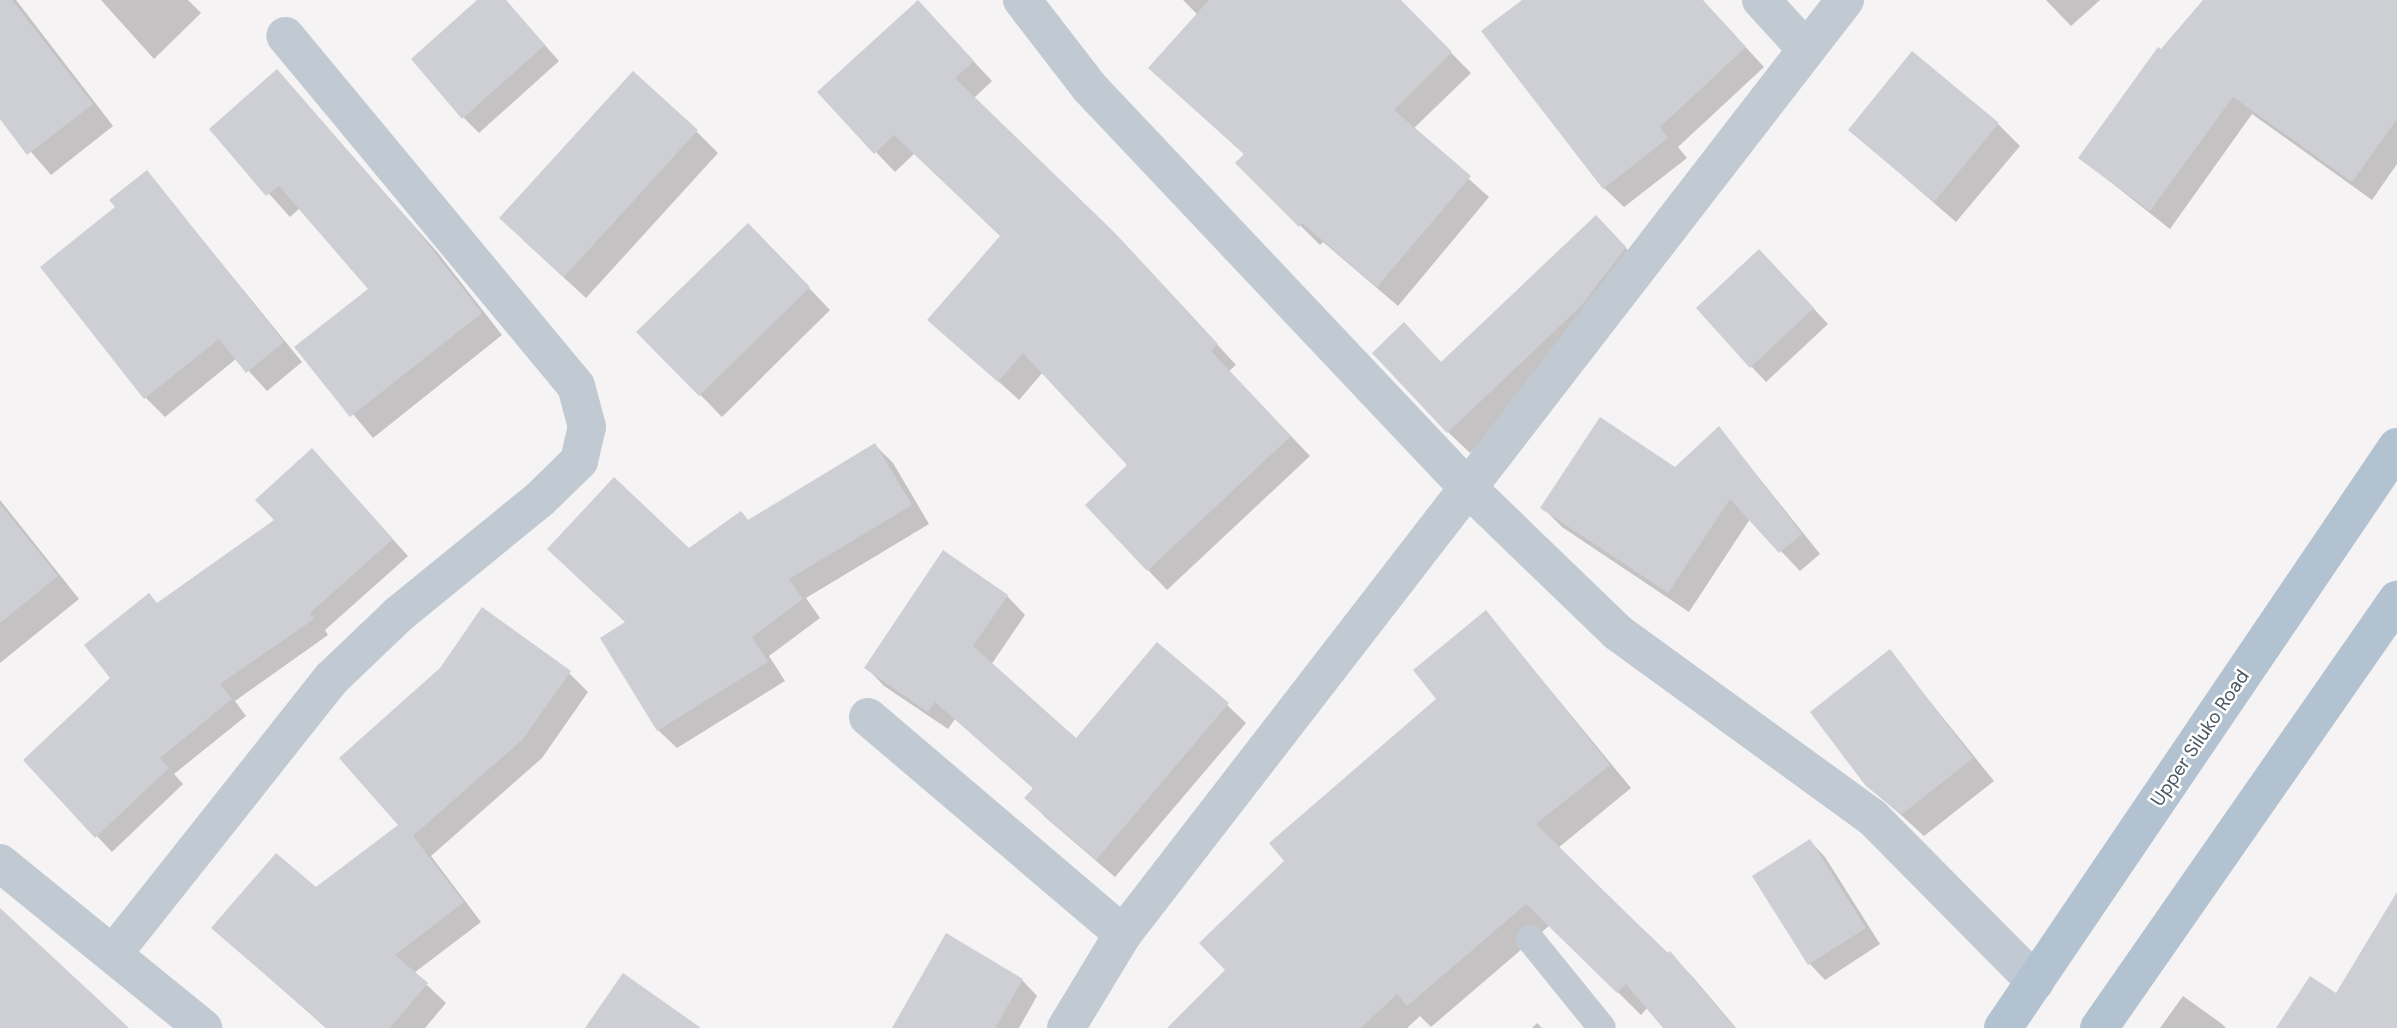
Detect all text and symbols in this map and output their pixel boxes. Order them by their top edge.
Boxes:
street label: Upper Siluko Road [2146,666,2254,810]

